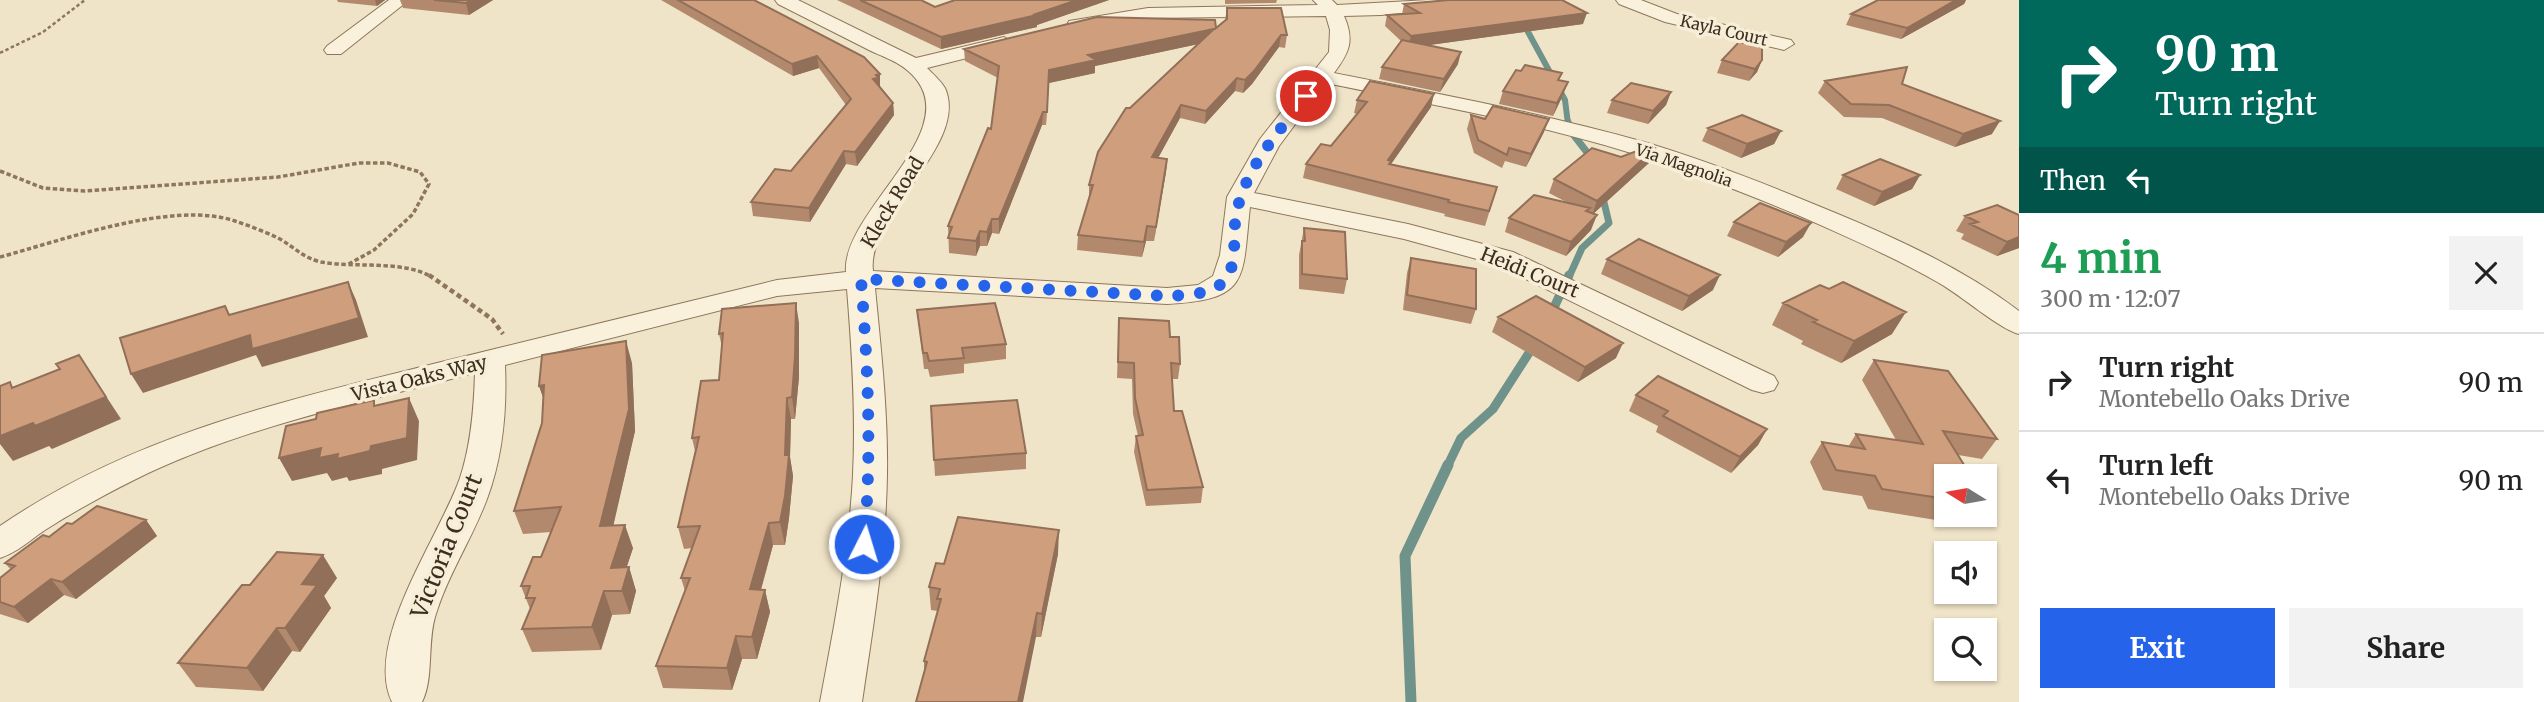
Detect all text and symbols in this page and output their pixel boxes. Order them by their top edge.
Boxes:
street label: Kayla Court [1678,10,1770,50]
text: 90 m [2155,23,2279,84]
icon: right [2040,28,2131,119]
pin [1276,66,1336,126]
icon: arrive [1287,77,1325,115]
text: Turn right [2155,84,2317,124]
street label: Via Magnolia [1632,139,1735,191]
street label: Kleck Road [855,152,929,252]
icon: left [2120,161,2158,199]
text: Then [2040,164,2106,197]
text: 4 min [2040,232,2162,284]
button: close [2449,236,2523,310]
street label: Heidi Court [1477,241,1583,303]
text: 300 m · 12:07 [2040,284,2181,313]
street label: Vista Oaks Way [348,350,489,407]
text: Turn right [2099,351,2234,384]
icon: right [2040,363,2078,401]
text: 90 m [2459,366,2523,399]
text: Montebello Oaks Drive [2099,384,2350,413]
text: Turn left [2099,449,2213,482]
icon: left [2040,461,2078,499]
north arrow [1934,464,1997,527]
map controls [1934,464,1997,681]
text: 90 m [2459,464,2523,497]
street label: Victoria Court [403,469,488,623]
text: Montebello Oaks Drive [2099,482,2350,511]
position arrow [827,507,901,581]
button: sound [1934,541,1997,604]
button: Exit [2040,608,2275,688]
button: Share [2289,608,2523,688]
button: search [1934,618,1997,681]

